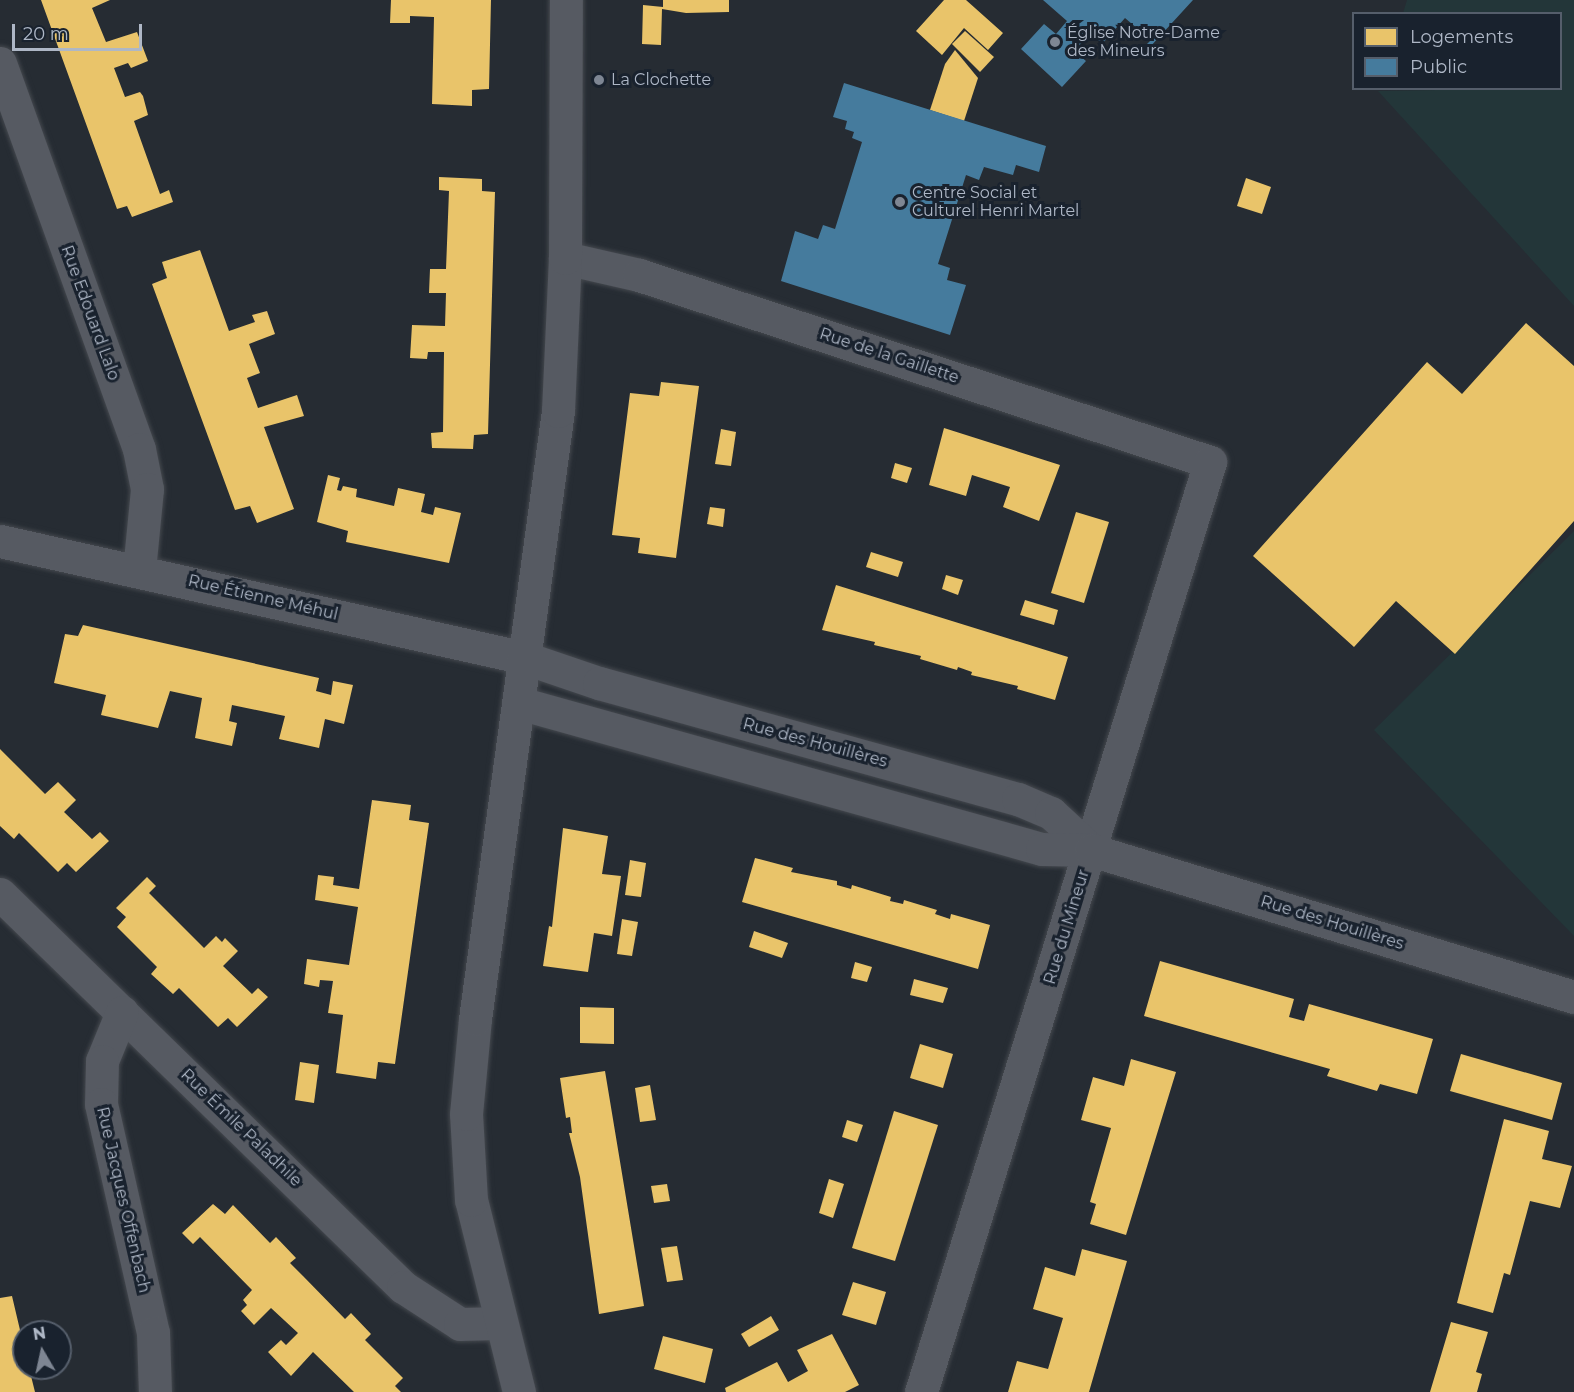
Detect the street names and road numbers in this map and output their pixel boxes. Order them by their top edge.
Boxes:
street label: Rue Edouard Lalo [57,243,123,383]
street label: Rue de la Gaillette [817,324,961,388]
street label: Rue Étienne Méhul [186,571,340,625]
street label: Rue des Houillères [741,714,889,772]
street label: Rue du Mineur [1040,867,1094,987]
street label: Rue des Houillères [1258,892,1406,954]
street label: Rue Émile Paladhile [177,1065,305,1191]
street label: Rue Jacques Offenbach [92,1105,154,1295]

